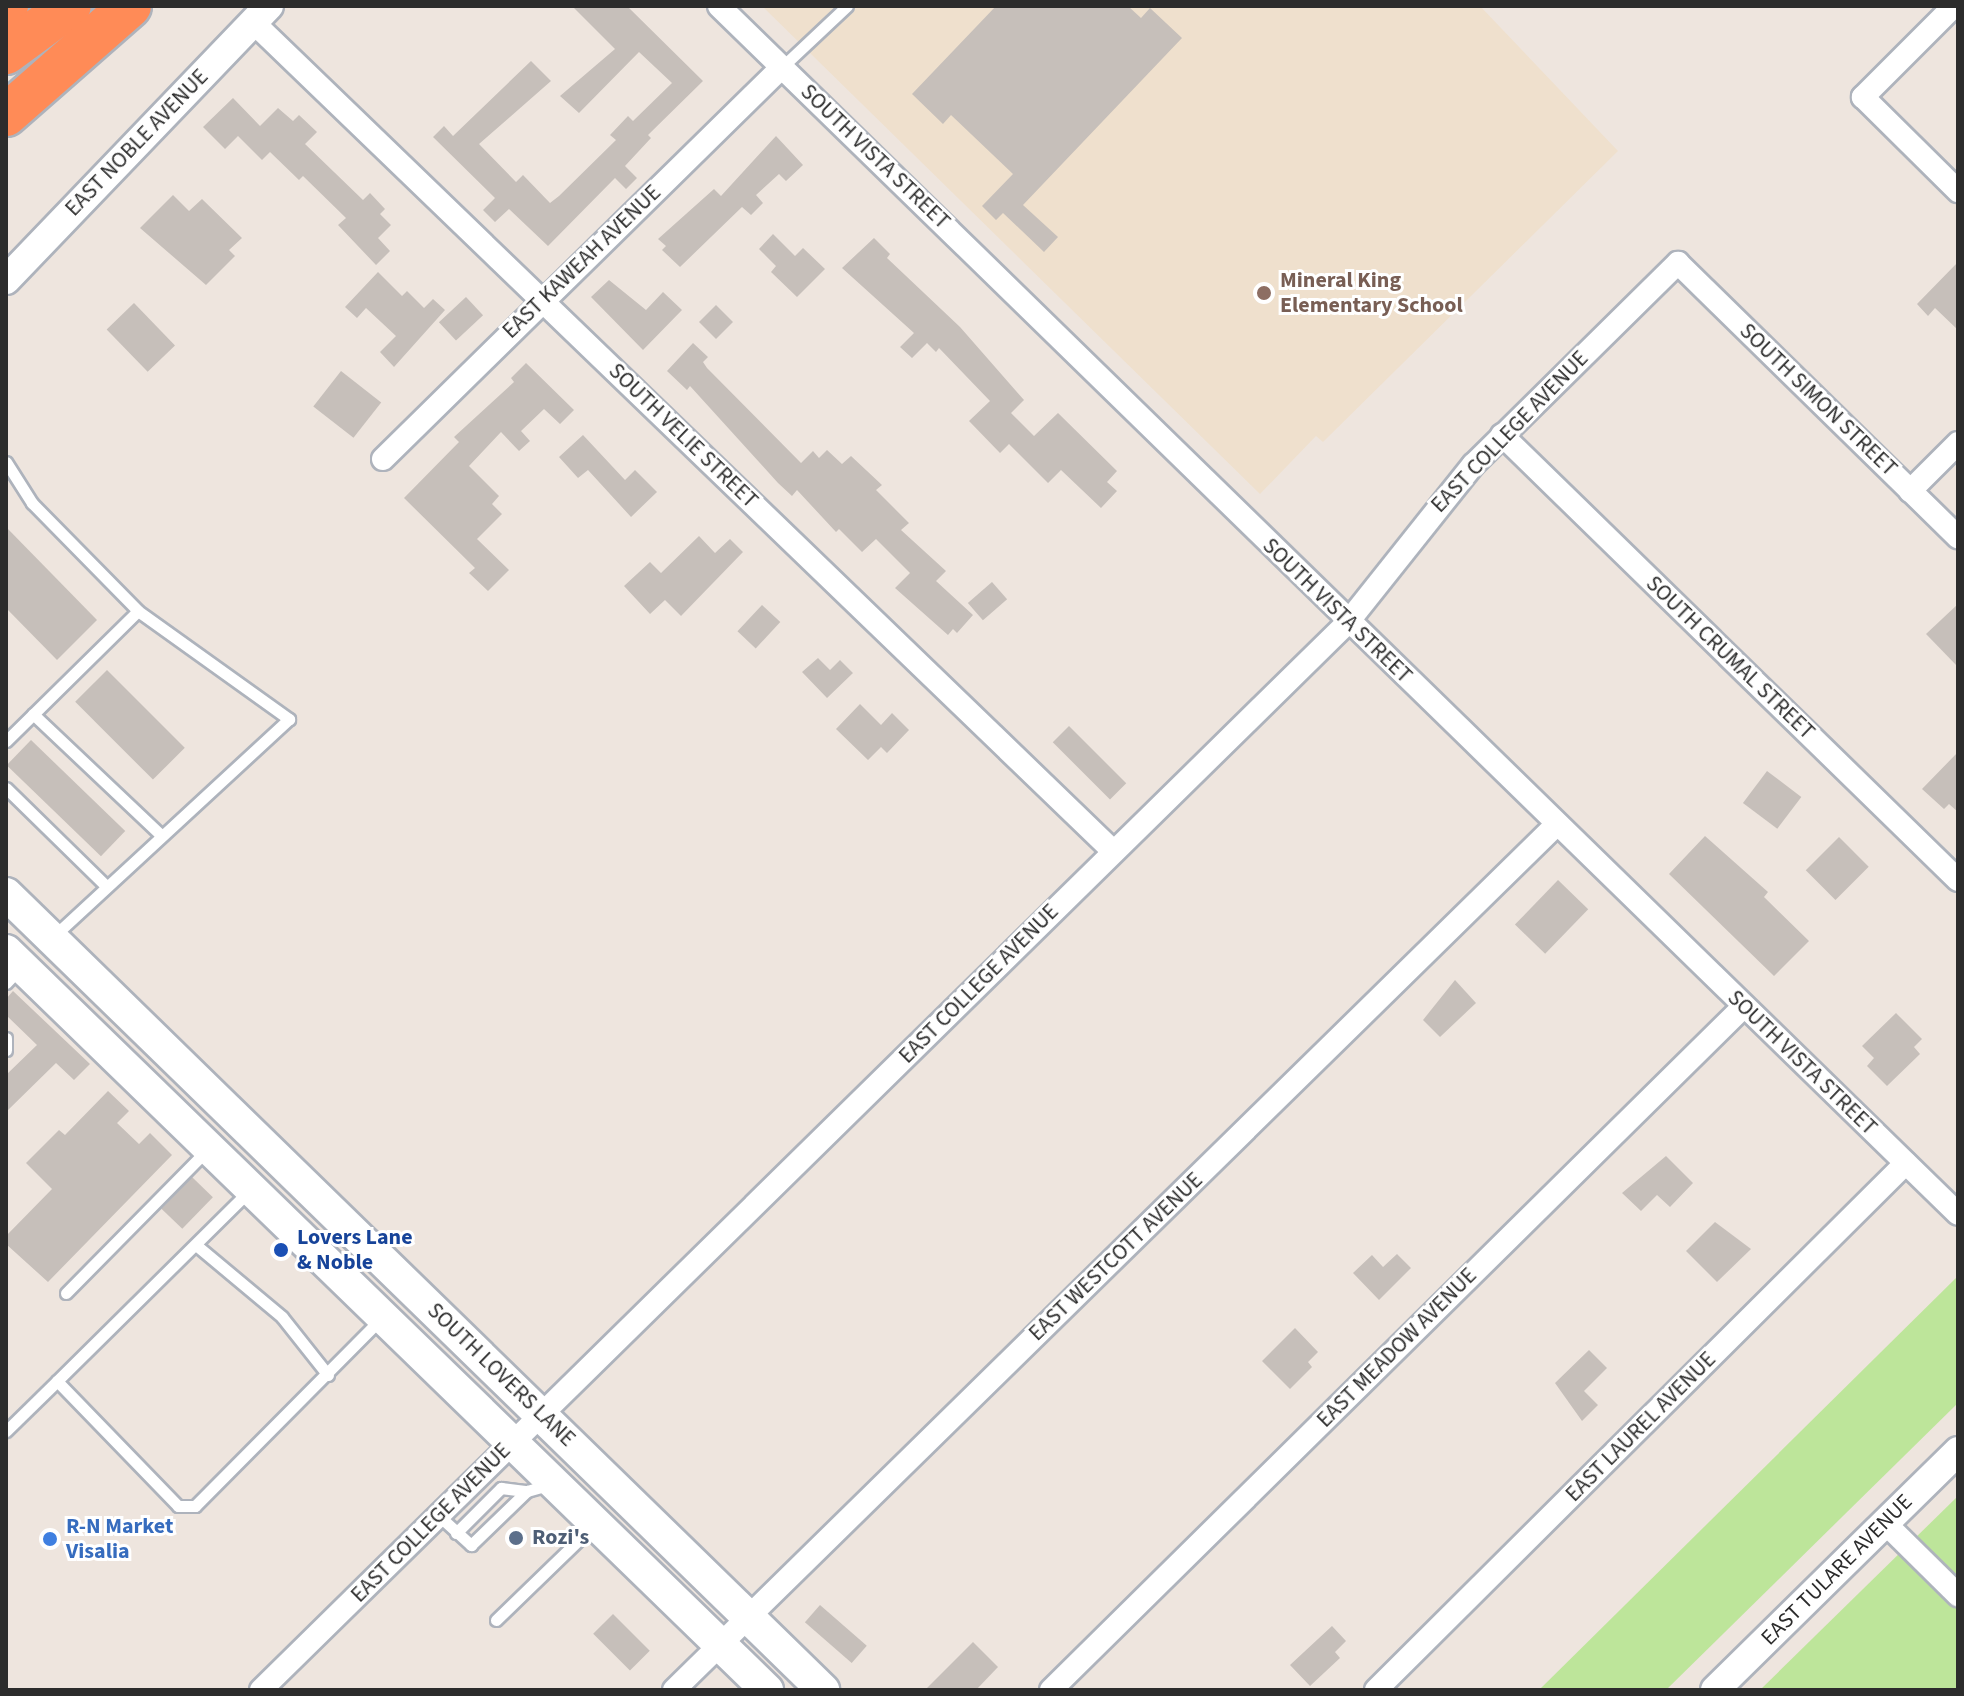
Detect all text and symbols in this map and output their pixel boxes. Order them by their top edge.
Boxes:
street label: EAST NOBLE AVENUE [60,64,214,222]
street label: SOUTH VISTA STREET [795,79,955,235]
street label: EAST KAWEAH AVENUE [497,180,667,344]
place label: Mineral King Elementary School [1280,267,1463,318]
marker: Mineral King Elementary School [1255,284,1273,302]
street label: SOUTH SIMON STREET [1734,318,1902,482]
street label: EAST COLLEGE AVENUE [1426,346,1594,518]
street label: SOUTH VELIE STREET [603,358,763,514]
street label: SOUTH VISTA STREET [1257,533,1417,689]
street label: SOUTH CRUMAL STREET [1640,571,1820,745]
street label: EAST COLLEGE AVENUE [894,899,1064,1069]
street label: SOUTH VISTA STREET [1722,985,1882,1141]
street label: EAST WESTCOTT AVENUE [1024,1167,1208,1347]
place label: Lovers Lane & Noble [297,1224,413,1276]
marker: Lovers Lane & Noble [272,1241,290,1259]
street label: EAST MEADOW AVENUE [1312,1263,1482,1433]
street label: SOUTH LOVERS LANE [422,1298,580,1452]
street label: EAST LAUREL AVENUE [1560,1346,1722,1508]
street label: EAST COLLEGE AVENUE [346,1438,516,1608]
street label: EAST TULARE AVENUE [1756,1489,1918,1651]
place label: R-N Market Visalia [66,1513,173,1564]
place label: Rozi's [532,1525,589,1551]
marker: Rozi's [507,1529,525,1547]
marker: R-N Market Visalia [41,1530,59,1548]

